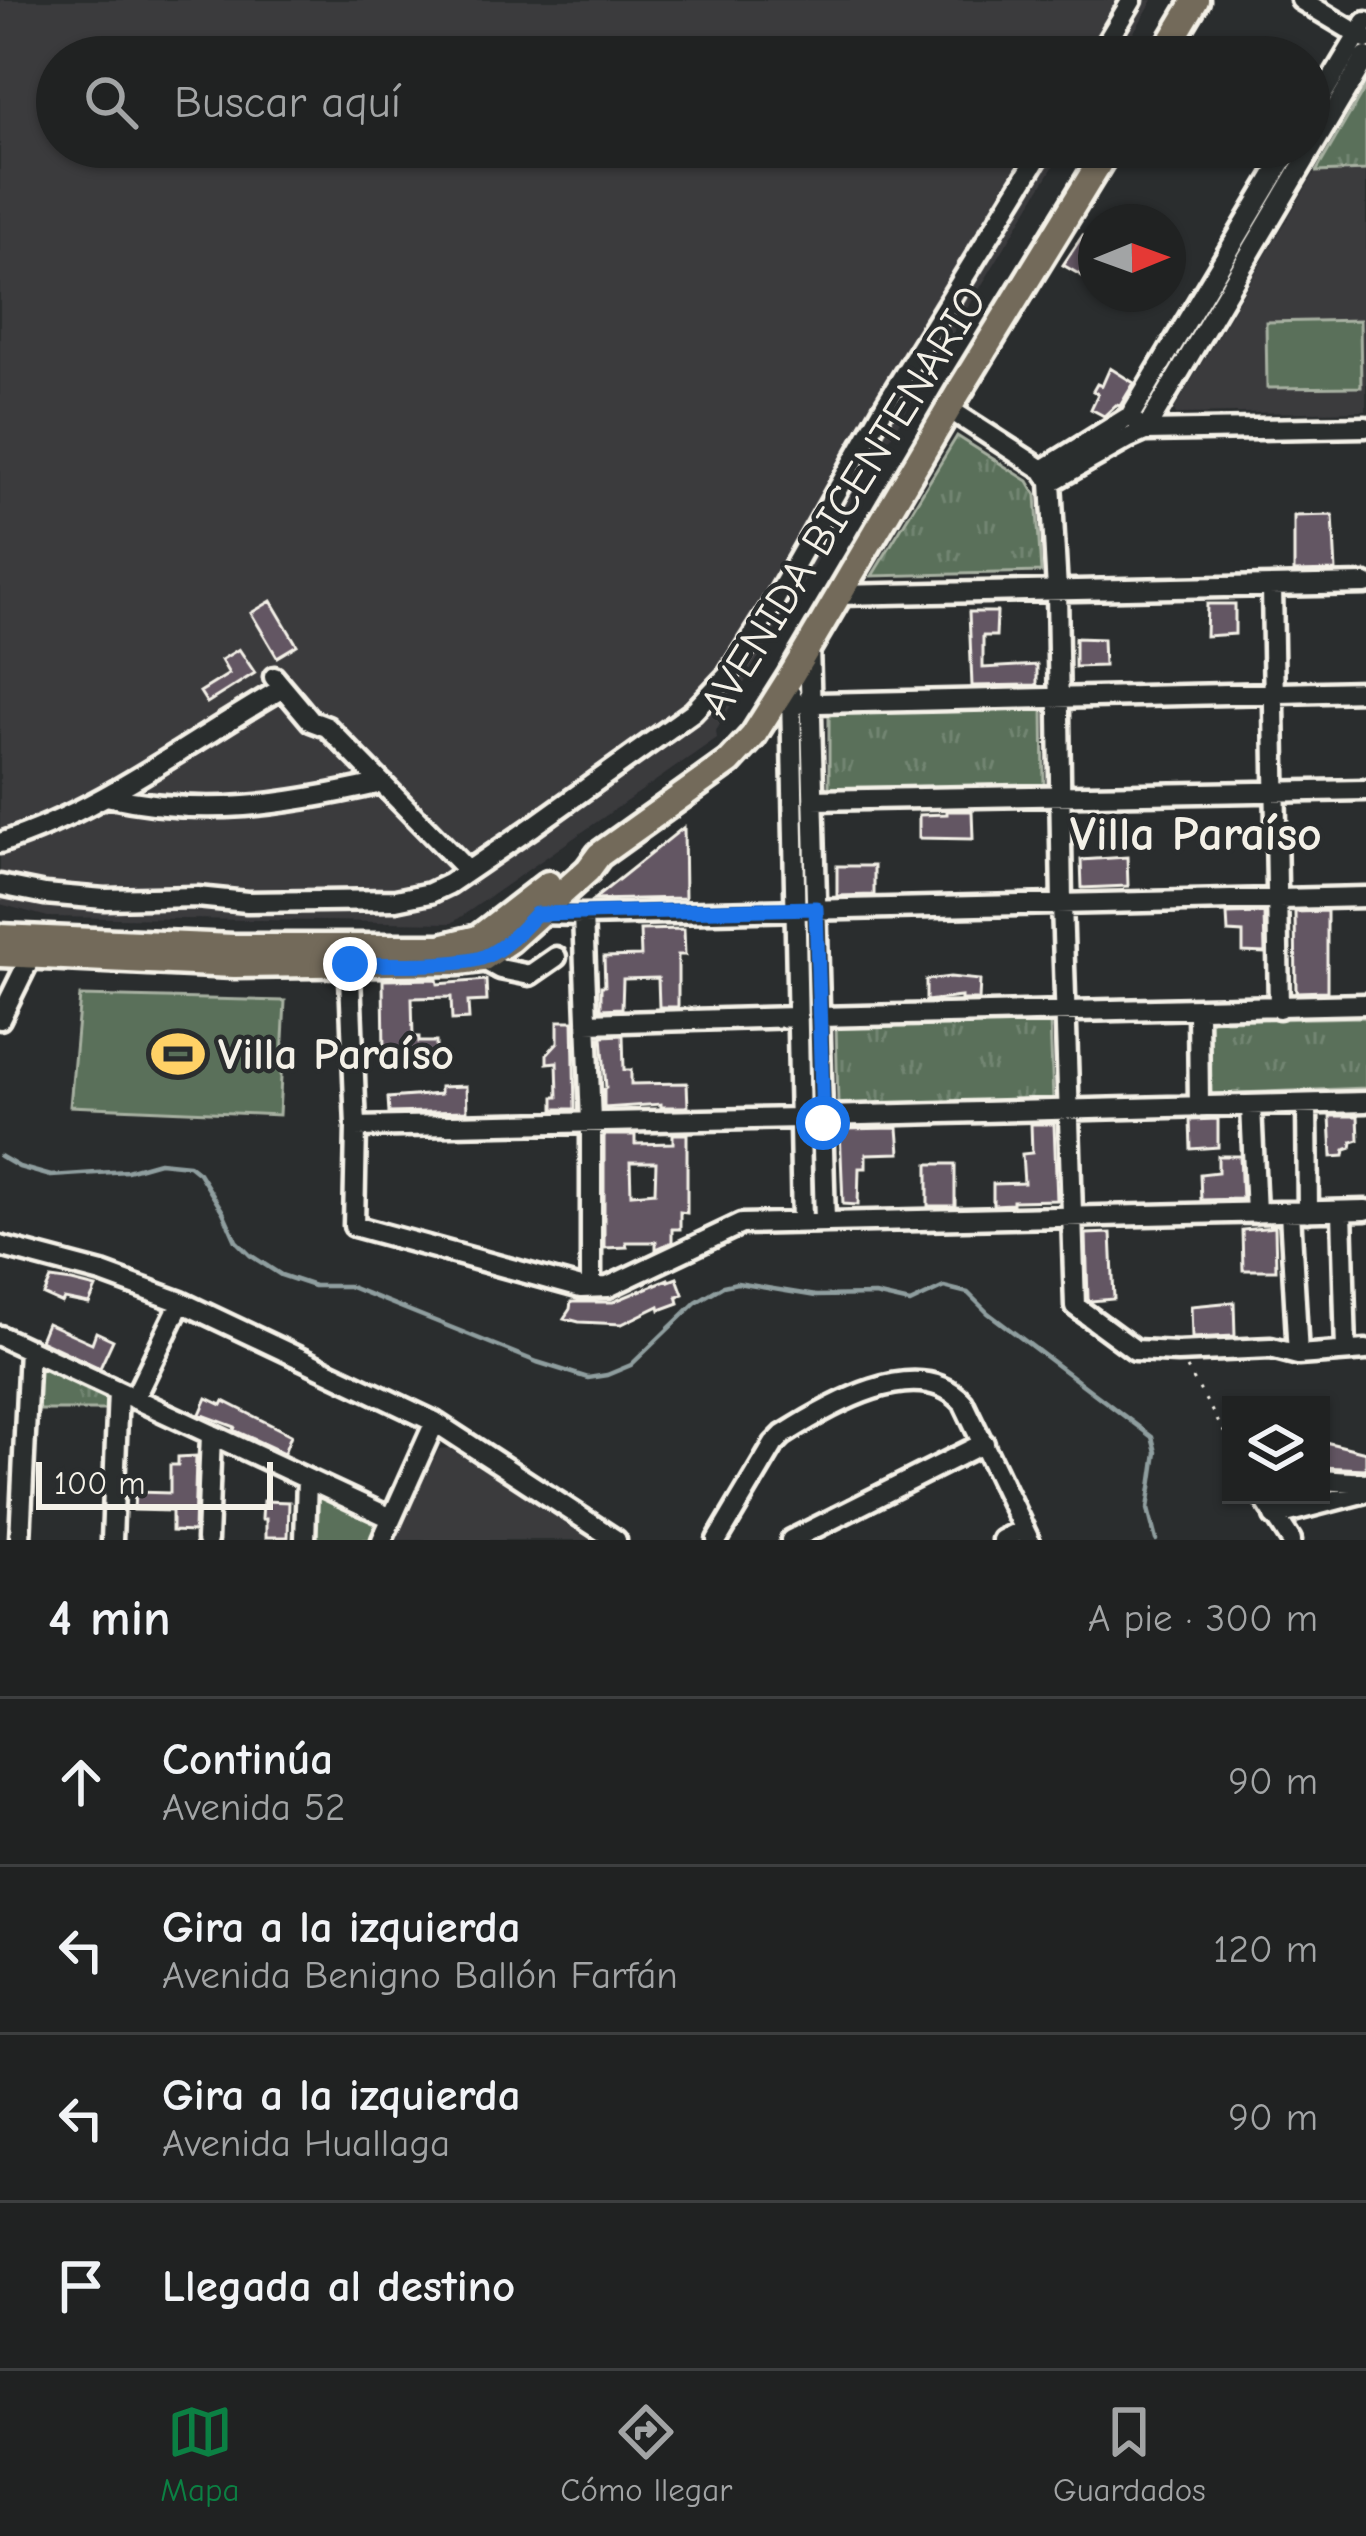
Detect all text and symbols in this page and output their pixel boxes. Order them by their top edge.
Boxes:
search box [36,36,1330,168]
icon: search [78,69,144,135]
text: Buscar aquí [174,76,401,128]
north arrow [1078,204,1186,312]
street label: AVENIDA BICENTENARIO [689,277,997,727]
district label: Villa Paraíso [1070,807,1322,862]
route end [323,937,377,991]
sports icon: Villa Paraíso [149,1025,207,1083]
place label: Villa Paraíso [218,1028,454,1080]
route start [796,1096,850,1150]
map controls [1222,1396,1330,1504]
button: layers [1222,1396,1330,1504]
scale bar [36,1456,273,1509]
text: 100 m [54,1464,146,1502]
text: 4 min [48,1589,171,1648]
text: A pie · 300 m [1088,1596,1318,1641]
text: Continúa [162,1733,333,1785]
icon: ahead [48,1749,114,1815]
text: 90 m [1228,1759,1318,1804]
text: Avenida 52 [162,1785,346,1830]
text: Gira a la izquierda [162,1901,521,1953]
icon: left [48,1917,114,1983]
text: 120 m [1213,1927,1318,1972]
text: Avenida Benigno Ballón Farfán [162,1953,678,1998]
text: Gira a la izquierda [162,2069,521,2121]
icon: left [48,2085,114,2151]
text: 90 m [1228,2095,1318,2140]
text: Avenida Huallaga [162,2121,450,2166]
icon: arrive [48,2253,114,2319]
text: Llegada al destino [162,2260,515,2312]
tab: Mapa [160,2399,240,2509]
tab: Cómo llegar [560,2399,732,2509]
tab: Guardados [1053,2399,1206,2509]

